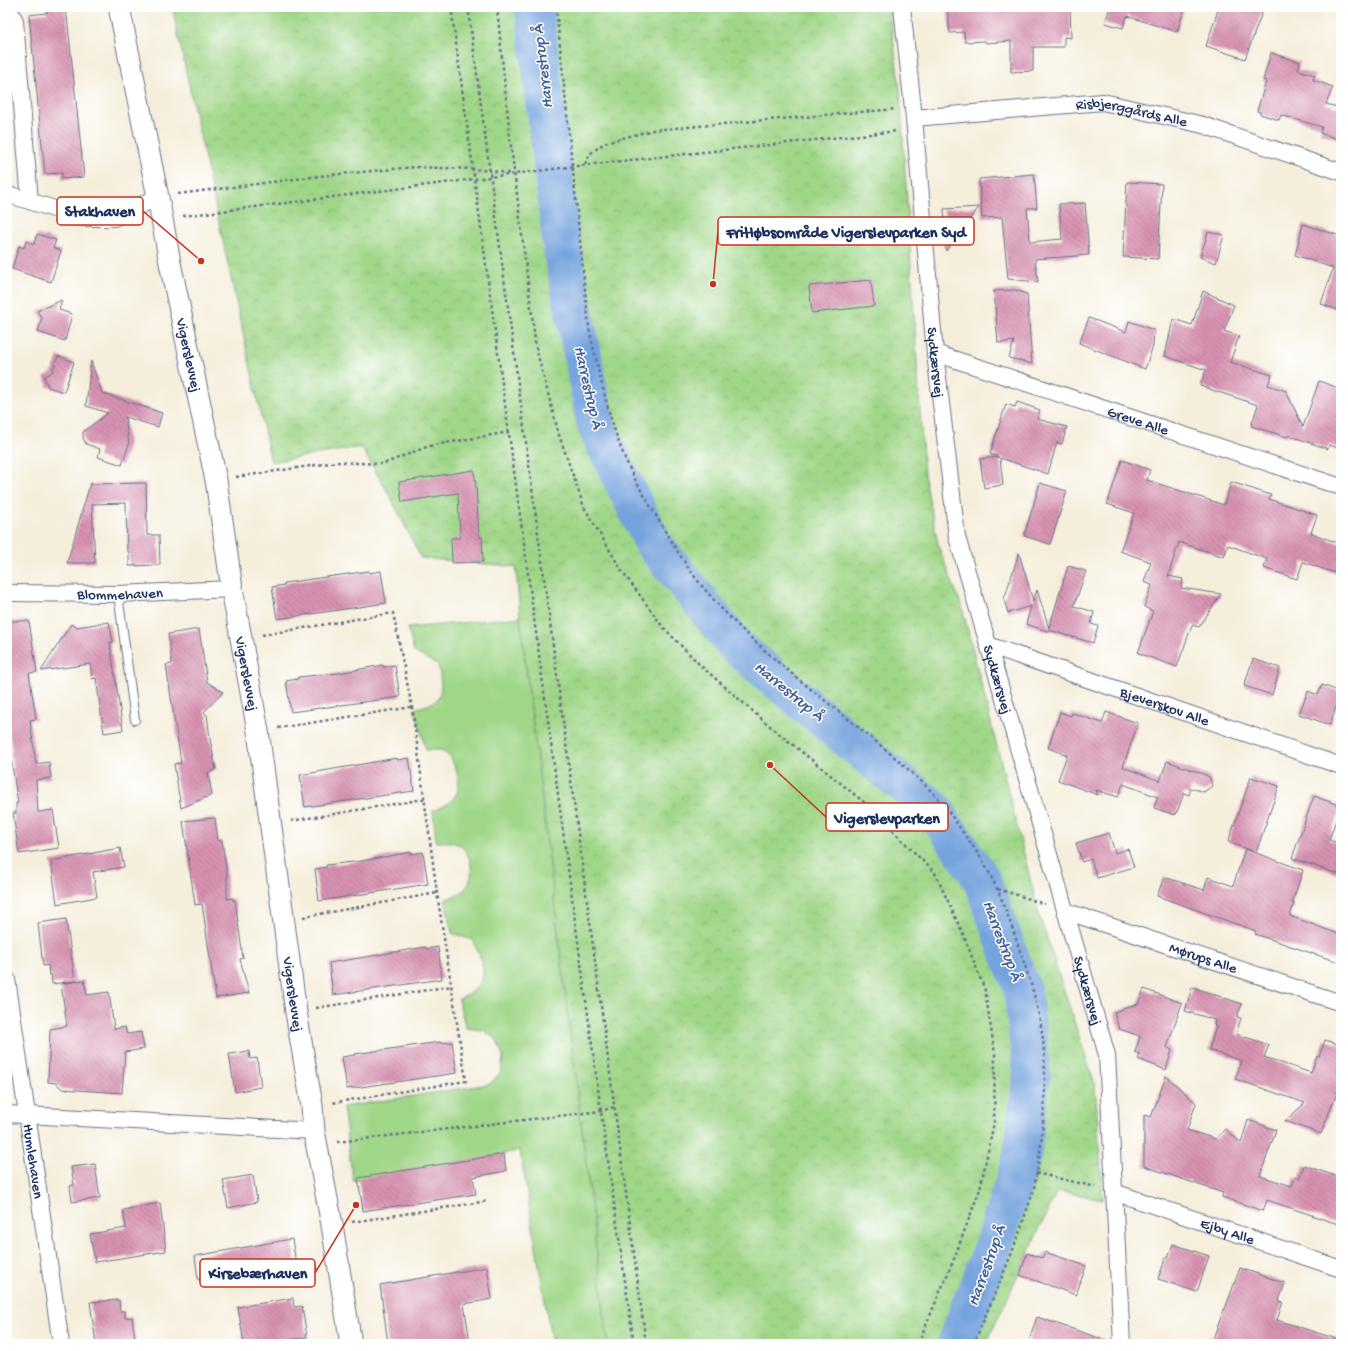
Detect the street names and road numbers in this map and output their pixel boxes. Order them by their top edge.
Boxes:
street label: Risbjerggårds Alle [1075,95,1189,132]
street label: Vigerslevvej [171,316,204,394]
street label: Sydkærsvej [922,326,947,399]
street label: Greve Alle [1105,403,1171,441]
street label: Blommehaven [76,585,163,605]
street label: Vigerslevvej [230,634,261,713]
street label: Sydkærsvej [978,643,1015,716]
street label: Bjeverskov Alle [1116,684,1211,731]
street label: Mørups Alle [1167,939,1239,979]
street label: Sydkærsvej [1068,954,1105,1028]
street label: Vigerslevvej [278,955,306,1033]
street label: Humlehaven [18,1123,46,1200]
street label: Ejby Alle [1198,1215,1257,1250]

